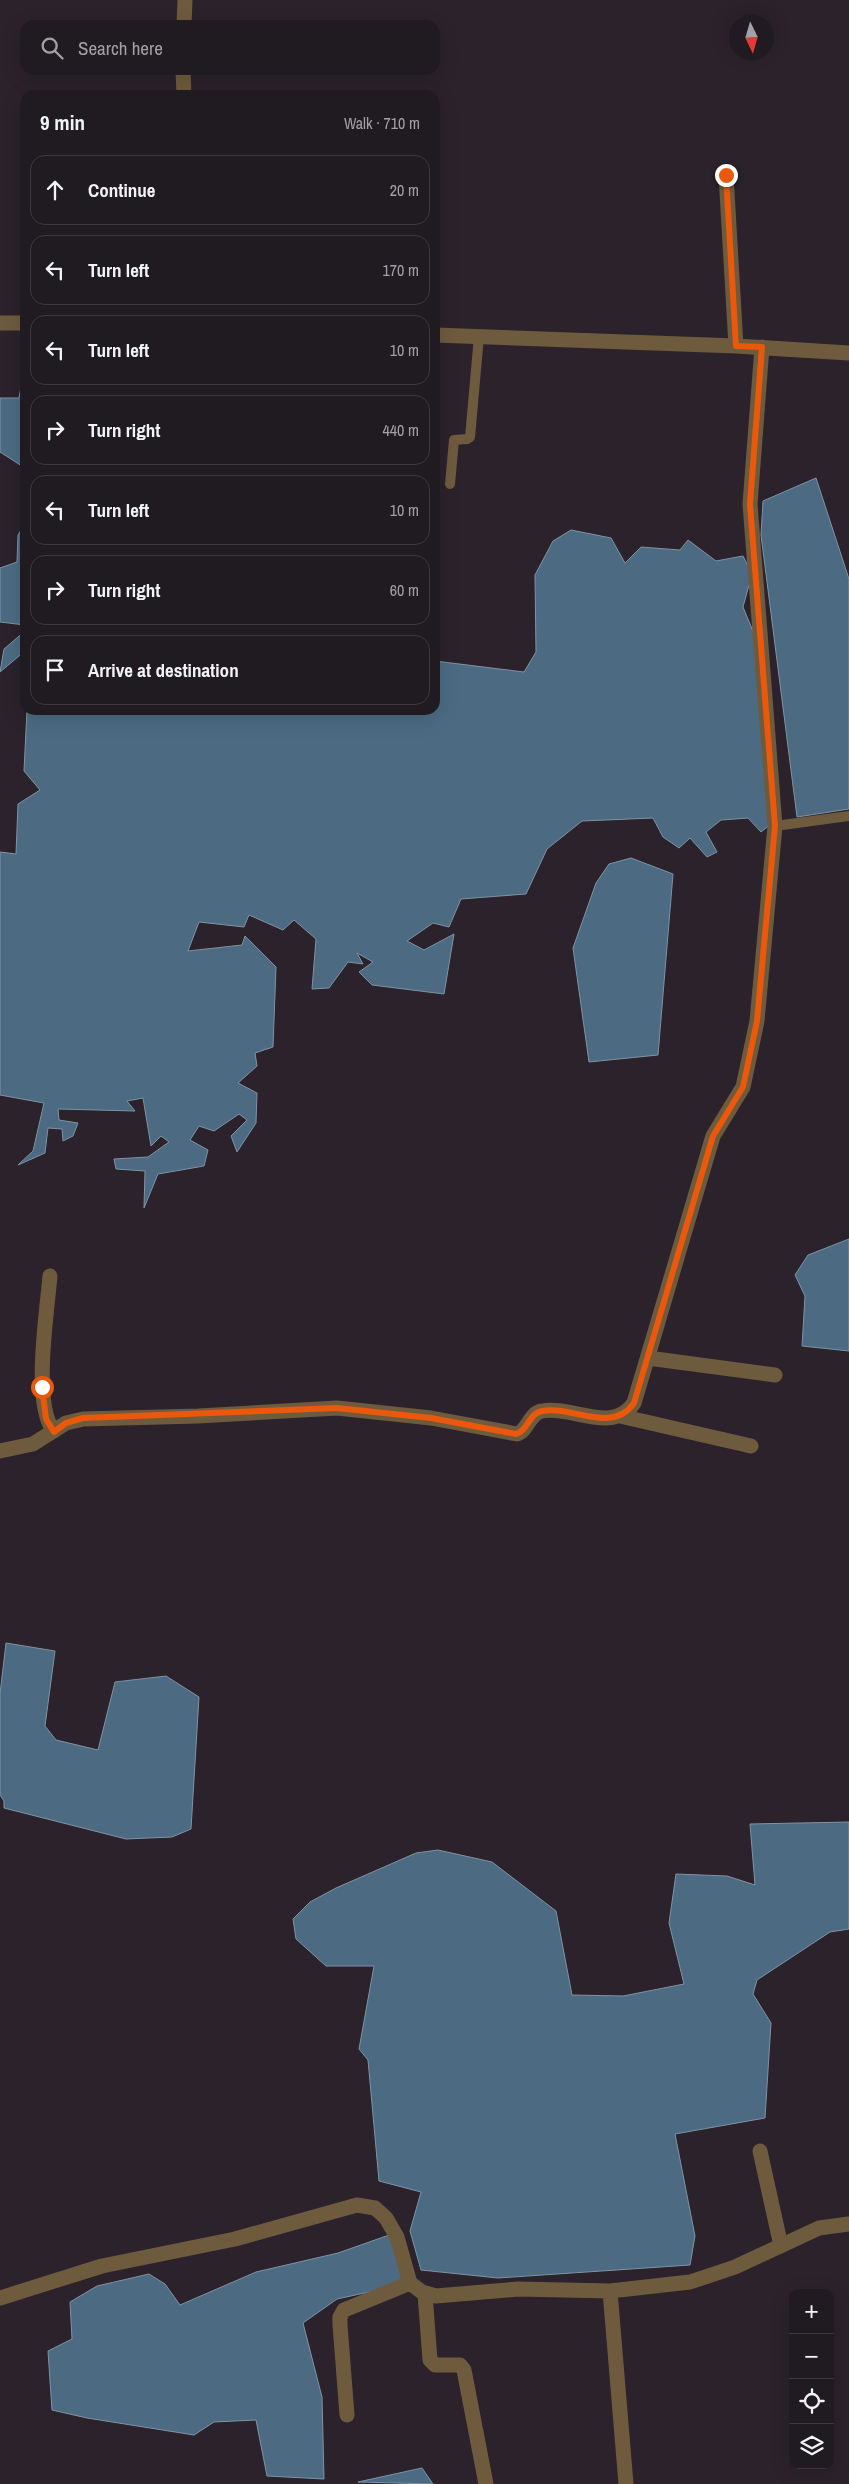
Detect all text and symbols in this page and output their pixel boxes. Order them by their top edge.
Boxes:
north arrow [729,15,774,60]
search box [20,20,440,75]
icon: search [38,34,66,62]
text: Search here [78,35,163,61]
text: 9 min [40,108,85,137]
text: Walk · 710 m [344,112,420,134]
route end [715,164,738,187]
icon: ahead [41,176,69,204]
text: Continue [88,177,156,203]
text: 20 m [390,179,419,201]
icon: left [41,256,69,284]
text: Turn left [88,257,149,283]
text: 170 m [383,259,419,281]
icon: left [41,336,69,364]
text: Turn left [88,337,149,363]
text: 10 m [390,339,419,361]
icon: right [41,416,69,444]
text: Turn right [88,417,160,443]
text: 440 m [383,419,419,441]
icon: left [41,496,69,524]
text: Turn left [88,497,149,523]
text: 10 m [390,499,419,521]
icon: right [41,576,69,604]
text: Turn right [88,577,160,603]
text: 60 m [390,579,419,601]
icon: arrive [41,656,69,684]
text: Arrive at destination [88,657,239,683]
route start [31,1376,54,1399]
map controls [789,2289,834,2469]
button: + [789,2289,834,2334]
button: − [789,2334,834,2379]
button: locate [789,2379,834,2424]
button: layers [789,2424,834,2469]

